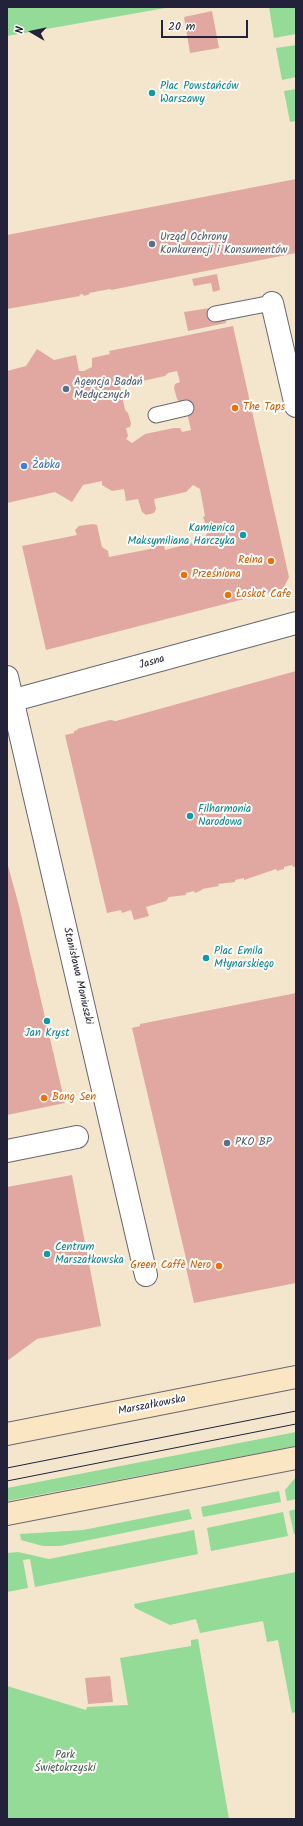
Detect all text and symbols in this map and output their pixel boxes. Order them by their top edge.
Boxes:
north arrow [12,12,52,52]
scale bar [163,12,250,38]
text: 20 m [168,17,195,36]
text: N [11,25,30,35]
place label: Plac Powstańców Warszawy [160,80,239,106]
marker: Plac Powstańców Warszawy [147,88,157,98]
place label: Urząd Ochrony Konkurencji i Konsumentów [160,231,288,257]
marker: Urząd Ochrony Konkurencji i Konsumentów [147,239,157,249]
place label: Agencja Badań Medycznych [74,376,143,402]
marker: Agencja Badań Medycznych [61,384,71,394]
place label: The Taps [243,401,285,415]
marker: The Taps [230,403,240,413]
place label: Żabka [32,459,60,473]
marker: Żabka [19,461,29,471]
place label: Kamienica Maksymiliana Harczyka [127,522,235,548]
marker: Kamienica Maksymiliana Harczyka [238,530,248,540]
place label: Reina [238,554,263,568]
marker: Reina [266,556,276,566]
place label: Prześniona [192,568,241,582]
marker: Prześniona [179,570,189,580]
place label: Łoskot Cafe [236,588,291,602]
marker: Łoskot Cafe [223,590,233,600]
street label: Jasna [138,653,166,673]
place label: Filharmonia Narodowa [198,803,251,829]
marker: Filharmonia Narodowa [185,811,195,821]
street label: Stanisława Moniuszki [59,926,95,1026]
place label: Plac Emila Młynarskiego [214,945,274,971]
marker: Plac Emila Młynarskiego [201,953,211,963]
marker: Jan Kryst [42,1016,52,1026]
place label: Jan Kryst [25,1027,69,1041]
place label: Bong Sen [52,1091,96,1105]
marker: Bong Sen [39,1093,49,1103]
place label: PKO BP [235,1136,272,1150]
marker: PKO BP [222,1138,232,1148]
place label: Centrum Marszałkowska [55,1241,124,1267]
marker: Centrum Marszałkowska [42,1249,52,1259]
place label: Green Caffè Nero [130,1259,211,1273]
marker: Green Caffè Nero [214,1261,224,1271]
street label: Marszałkowska [117,1393,187,1419]
park label: Park Świętokrzyski [34,1749,96,1775]

